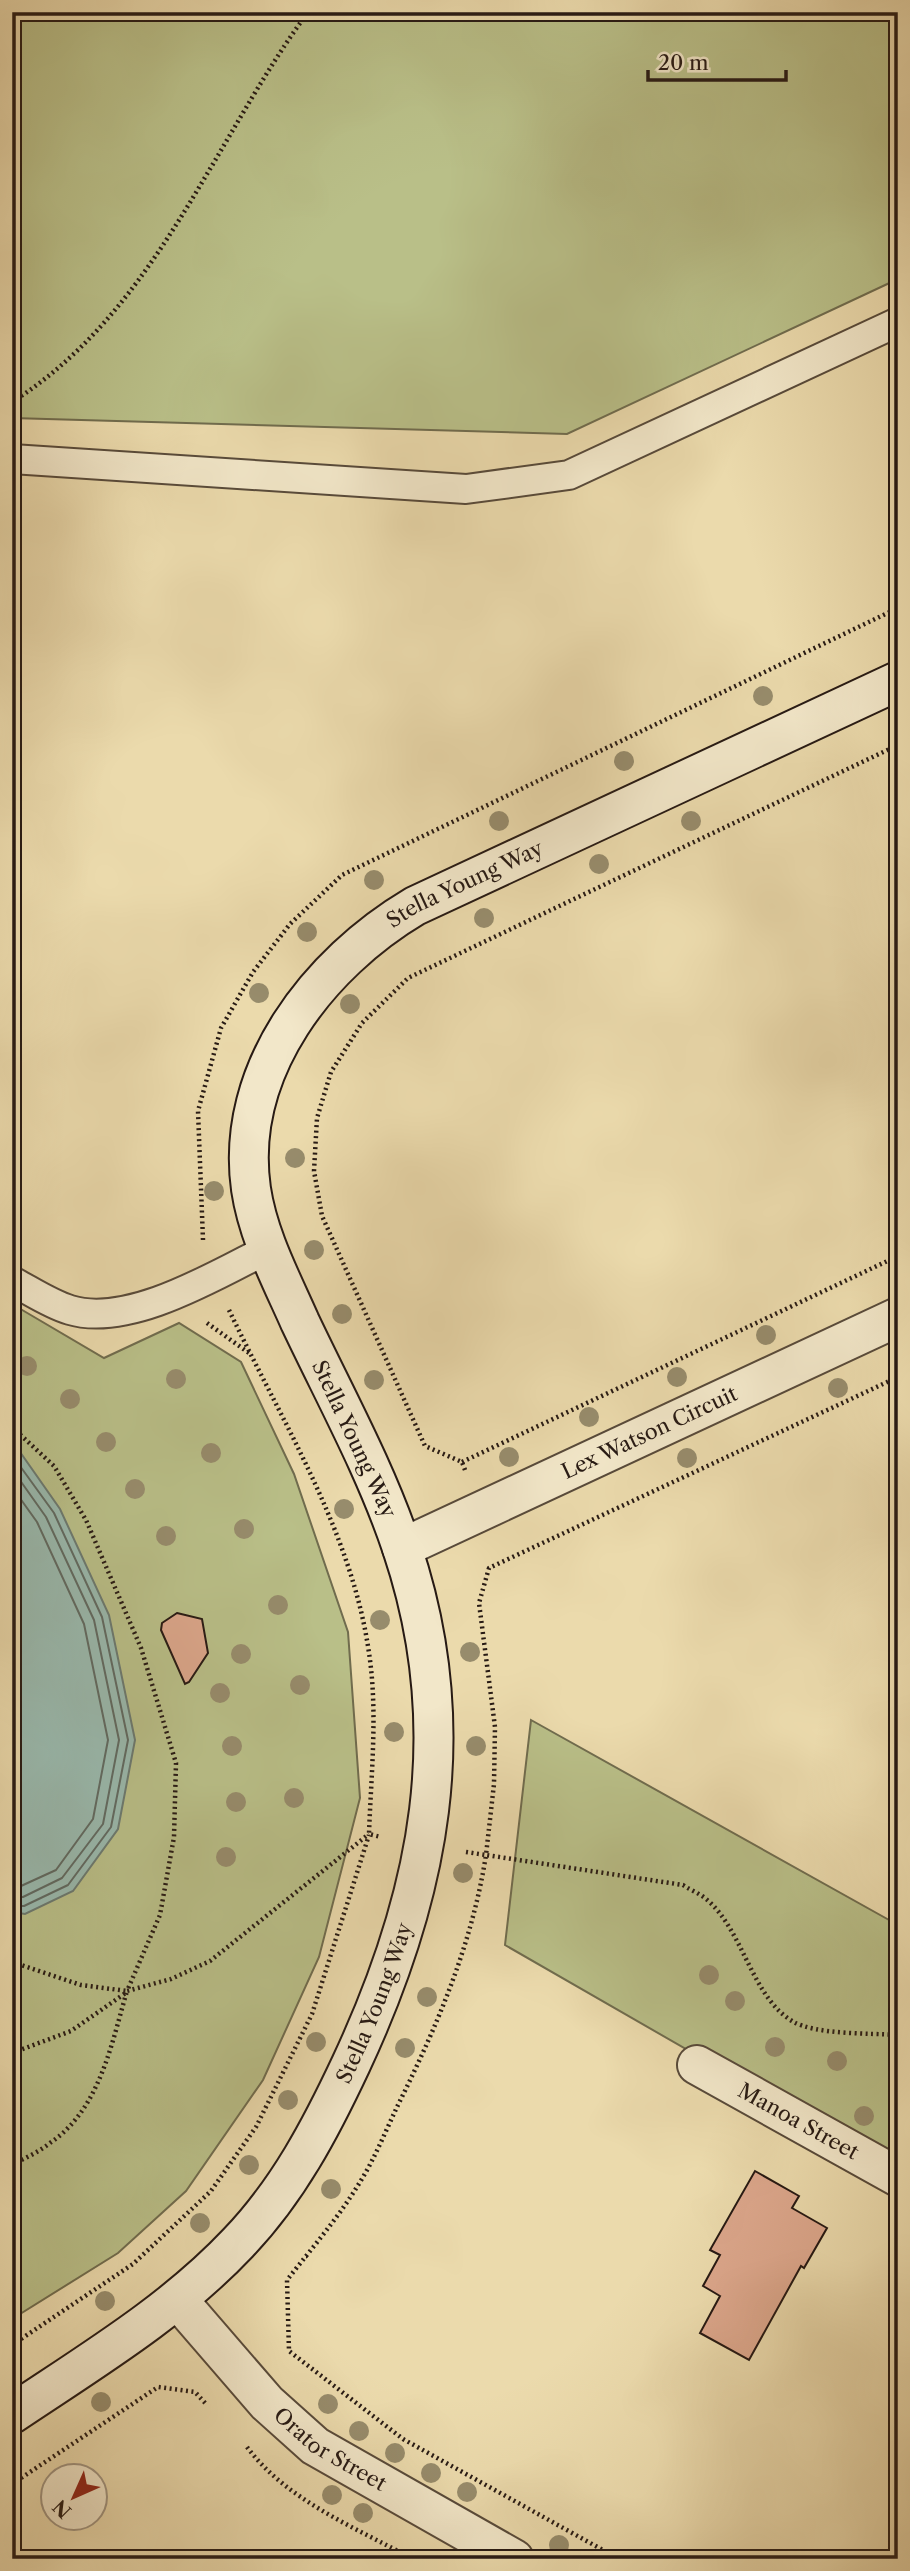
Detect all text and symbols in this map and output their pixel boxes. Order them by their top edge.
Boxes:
scale bar [648,38,786,82]
text: 20 m [658,50,709,75]
street label: Stella Young Way [382,835,547,933]
street label: Stella Young Way [307,1356,402,1522]
street label: Lex Watson Circuit [557,1380,742,1484]
street label: Stella Young Way [331,1919,417,2087]
street label: Manoa Street [734,2077,864,2165]
street label: Orator Street [269,2402,392,2496]
north arrow [38,2462,108,2532]
text: N [48,2495,76,2523]

